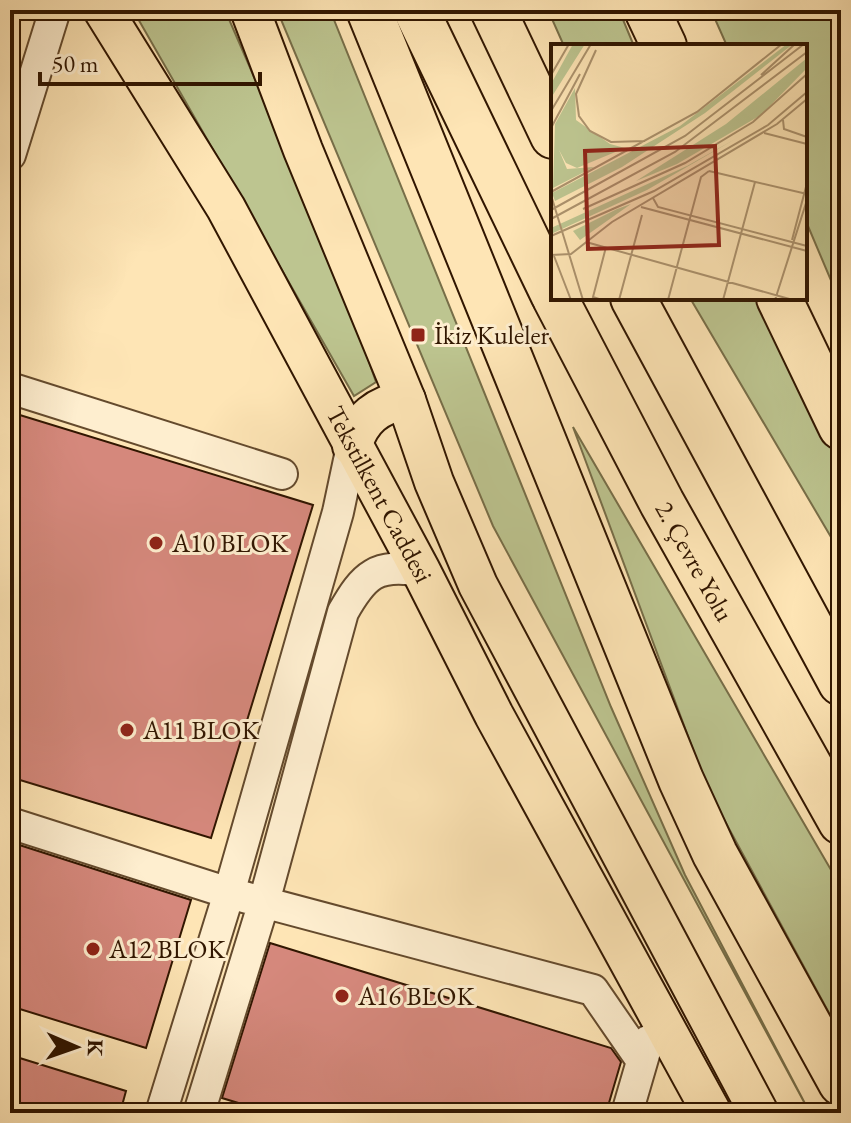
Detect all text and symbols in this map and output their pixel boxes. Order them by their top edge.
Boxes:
scale bar [40,36,260,86]
inset map [551,44,807,300]
text: 50 m [52,48,99,79]
place label: İkiz Kuleler [434,318,550,352]
marker: İkiz Kuleler [409,326,427,344]
street label: Tekstilkent Caddesi [318,400,441,588]
street label: 2. Çevre Yolu [647,495,742,628]
place label: A10 BLOK [171,526,288,560]
marker: A10 BLOK [147,534,165,552]
place label: A11 BLOK [142,713,259,747]
marker: A11 BLOK [118,721,136,739]
place label: A12 BLOK [108,932,225,966]
marker: A12 BLOK [84,940,102,958]
place label: A16 BLOK [357,979,474,1013]
marker: A16 BLOK [333,987,351,1005]
north arrow [36,1007,116,1087]
text: K [81,1039,110,1057]

